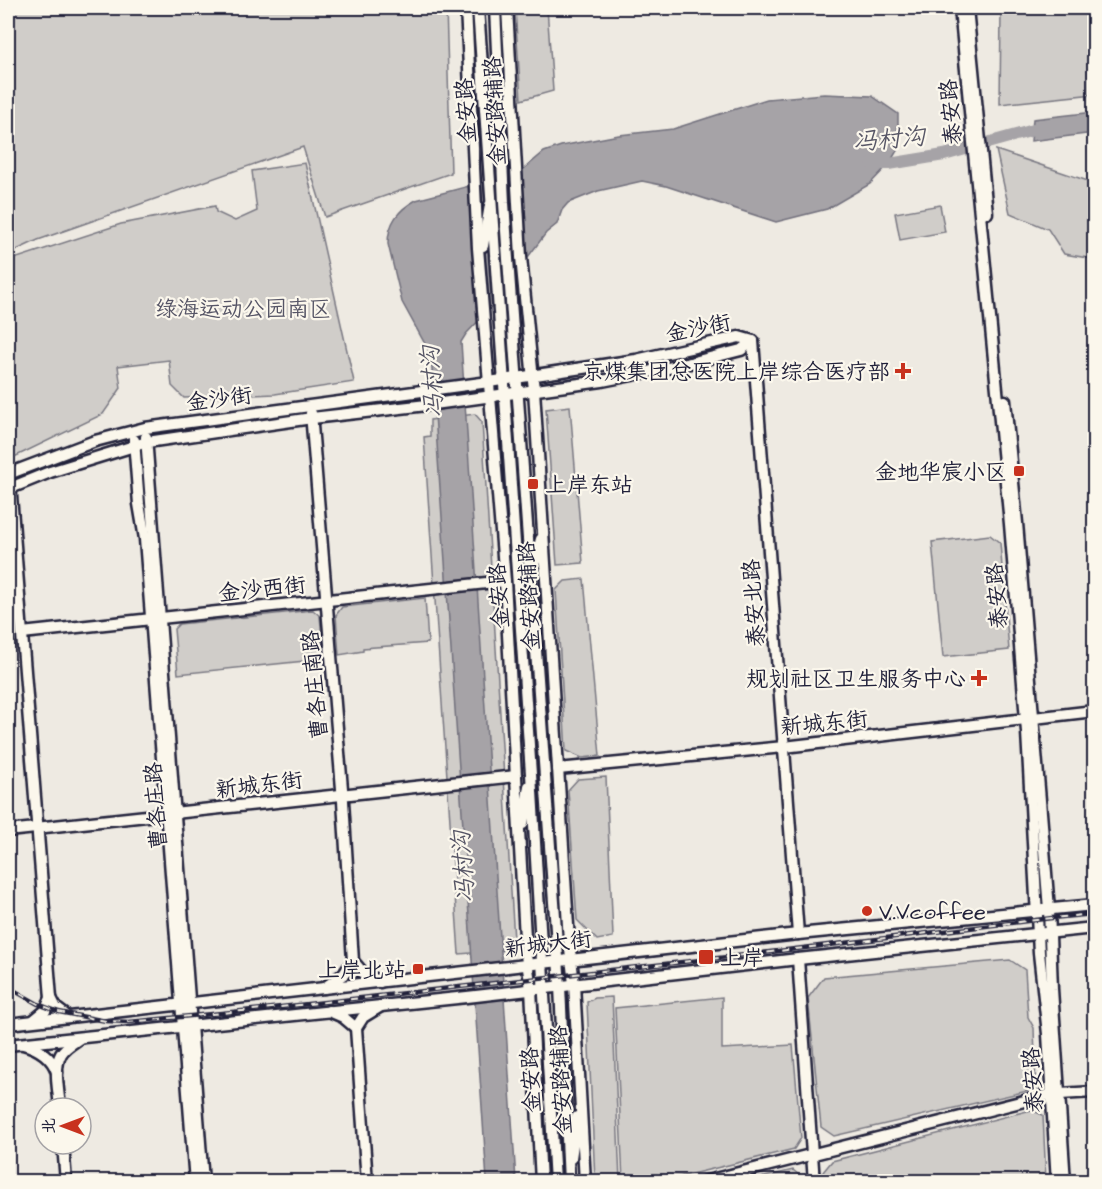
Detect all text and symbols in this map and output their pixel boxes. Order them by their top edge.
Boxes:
street label: 金安路辅路 [477,55,514,167]
street label: 金安路 [449,77,484,145]
street label: 泰安路 [933,78,970,146]
water label: 冯村沟 [852,120,928,160]
park label: 绿海运动公园南区 [155,294,331,325]
street label: 金沙街 [663,307,734,350]
water label: 冯村沟 [413,343,452,419]
place label: 京煤集团总医院上岸综合医疗部 [582,357,890,388]
marker: 京煤集团总医院上岸综合医疗部 [894,362,912,380]
street label: 金沙街 [185,380,254,419]
place label: 金地华宸小区 [875,457,1007,488]
marker: 金地华宸小区 [1012,464,1026,478]
place label: 上岸东站 [545,470,633,501]
marker: 上岸东站 [526,477,540,491]
street label: 金安路辅路 [511,540,548,652]
street label: 泰安北路 [736,558,773,648]
street label: 金安路 [482,562,517,630]
street label: 泰安路 [979,562,1016,630]
street label: 金沙西街 [217,569,308,610]
street label: 曹各庄南路 [295,629,336,741]
place label: 规划社区卫生服务中心 [746,664,966,695]
marker: 规划社区卫生服务中心 [970,669,988,687]
street label: 新城东街 [779,703,870,744]
street label: 曹各庄路 [138,761,175,851]
street label: 新城东街 [214,765,305,806]
water label: 冯村沟 [444,828,483,904]
place label: V.Vcoffee [879,897,986,928]
marker: V.Vcoffee [860,904,874,918]
street label: 新城大街 [503,924,594,965]
place label: 上岸 [720,943,764,974]
marker: 上岸 [697,948,715,966]
place label: 上岸北站 [318,955,406,986]
marker: 上岸北站 [411,962,425,976]
street label: 金安路辅路 [543,1024,580,1136]
street label: 金安路 [514,1046,549,1114]
street label: 泰安路 [1016,1046,1051,1114]
north arrow [33,1096,93,1156]
text: 北 [38,1118,60,1134]

